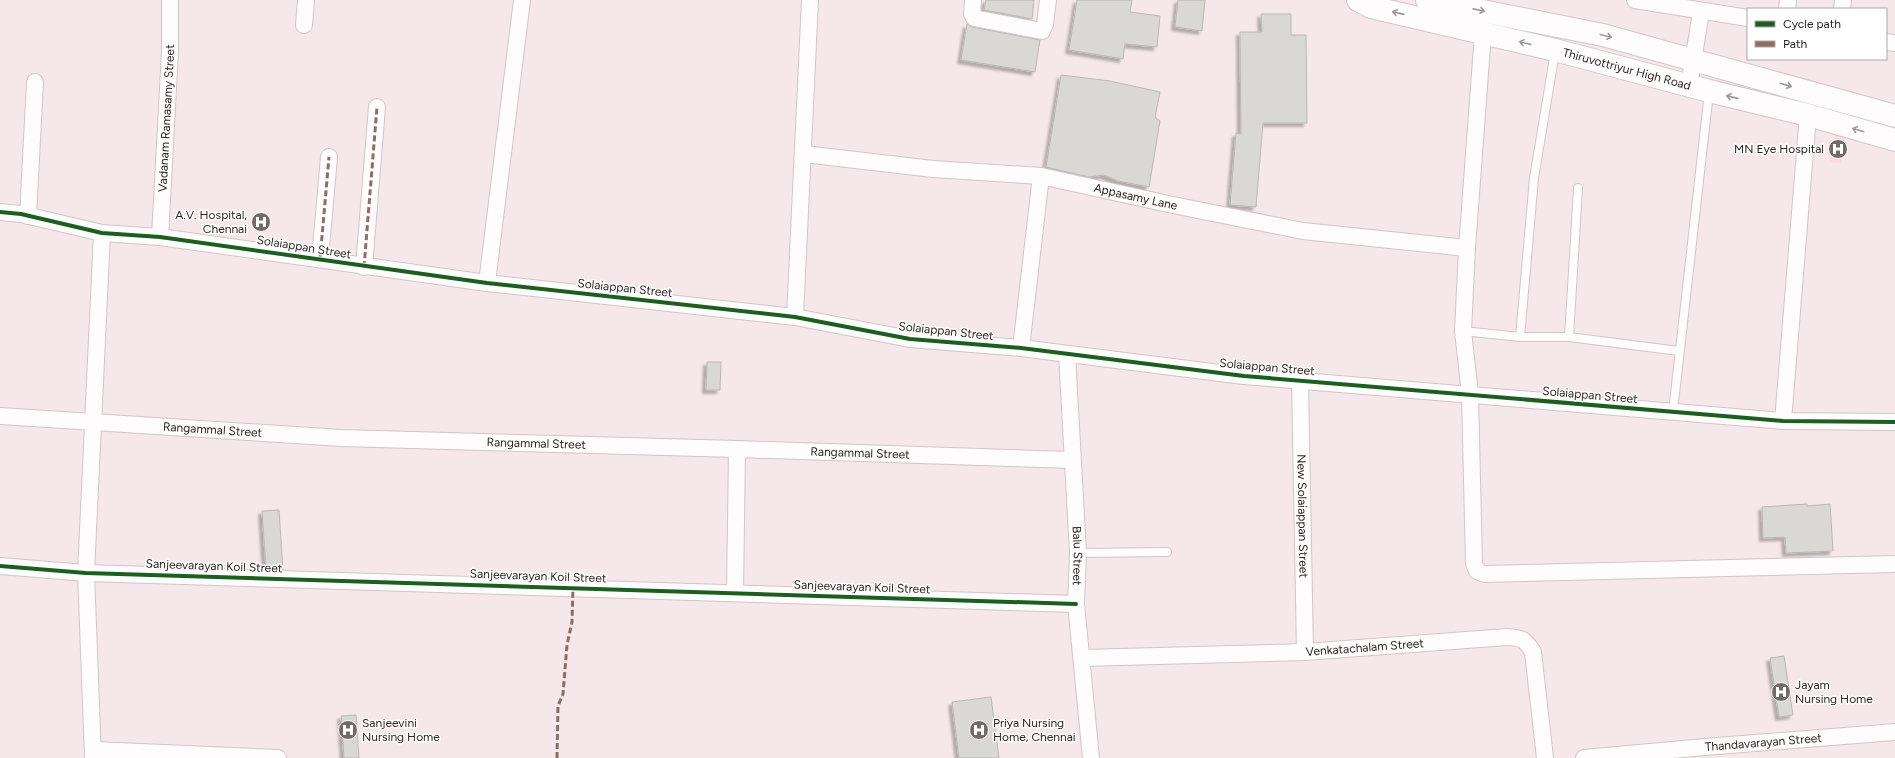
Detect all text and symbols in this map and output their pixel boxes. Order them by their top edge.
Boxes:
one-way arrow [1472,7,1485,15]
legend [1747,8,1887,60]
one-way arrow [1392,9,1405,17]
text: Cycle path [1783,17,1841,31]
one-way arrow [1599,33,1612,41]
text: Path [1783,37,1807,51]
one-way arrow [1519,39,1532,46]
street label: Vadanam Ramasamy Street [155,44,177,192]
street label: Thiruvottriyur High Road [1561,45,1692,93]
one-way arrow [1779,82,1792,89]
one-way arrow [1726,93,1739,100]
one-way arrow [1851,126,1864,133]
hospital icon: MN Eye Hospital [1827,138,1849,160]
place label: MN Eye Hospital [1734,142,1824,156]
street label: Appasamy Lane [1093,181,1179,213]
place label: A.V. Hospital, Chennai [175,208,247,236]
hospital icon: A.V. Hospital, Chennai [250,211,272,233]
street label: Solaiappan Street [256,233,353,261]
street label: Solaiappan Street [577,276,674,300]
street label: Solaiappan Street [898,319,995,343]
street label: Solaiappan Street [1219,356,1316,378]
street label: Solaiappan Street [1542,384,1639,406]
street label: Rangammal Street [163,420,263,440]
street label: Rangammal Street [486,435,587,452]
street label: Rangammal Street [810,444,910,462]
street label: New Solaiappan Street [1294,454,1311,578]
street label: Balu Street [1070,526,1085,586]
street label: Sanjeevarayan Koil Street [145,557,283,575]
street label: Sanjeevarayan Koil Street [469,567,607,585]
street label: Sanjeevarayan Koil Street [793,578,931,596]
street label: Venkatachalam Street [1305,636,1425,659]
place label: Jayam Nursing Home [1795,678,1873,706]
hospital icon: Jayam Nursing Home [1770,681,1792,703]
place label: Sanjeevini Nursing Home [362,716,440,744]
place label: Priya Nursing Home, Chennai [993,716,1076,744]
hospital icon: Sanjeevini Nursing Home [337,719,359,741]
hospital icon: Priya Nursing Home, Chennai [968,719,990,741]
street label: Thandavarayan Street [1704,731,1823,754]

